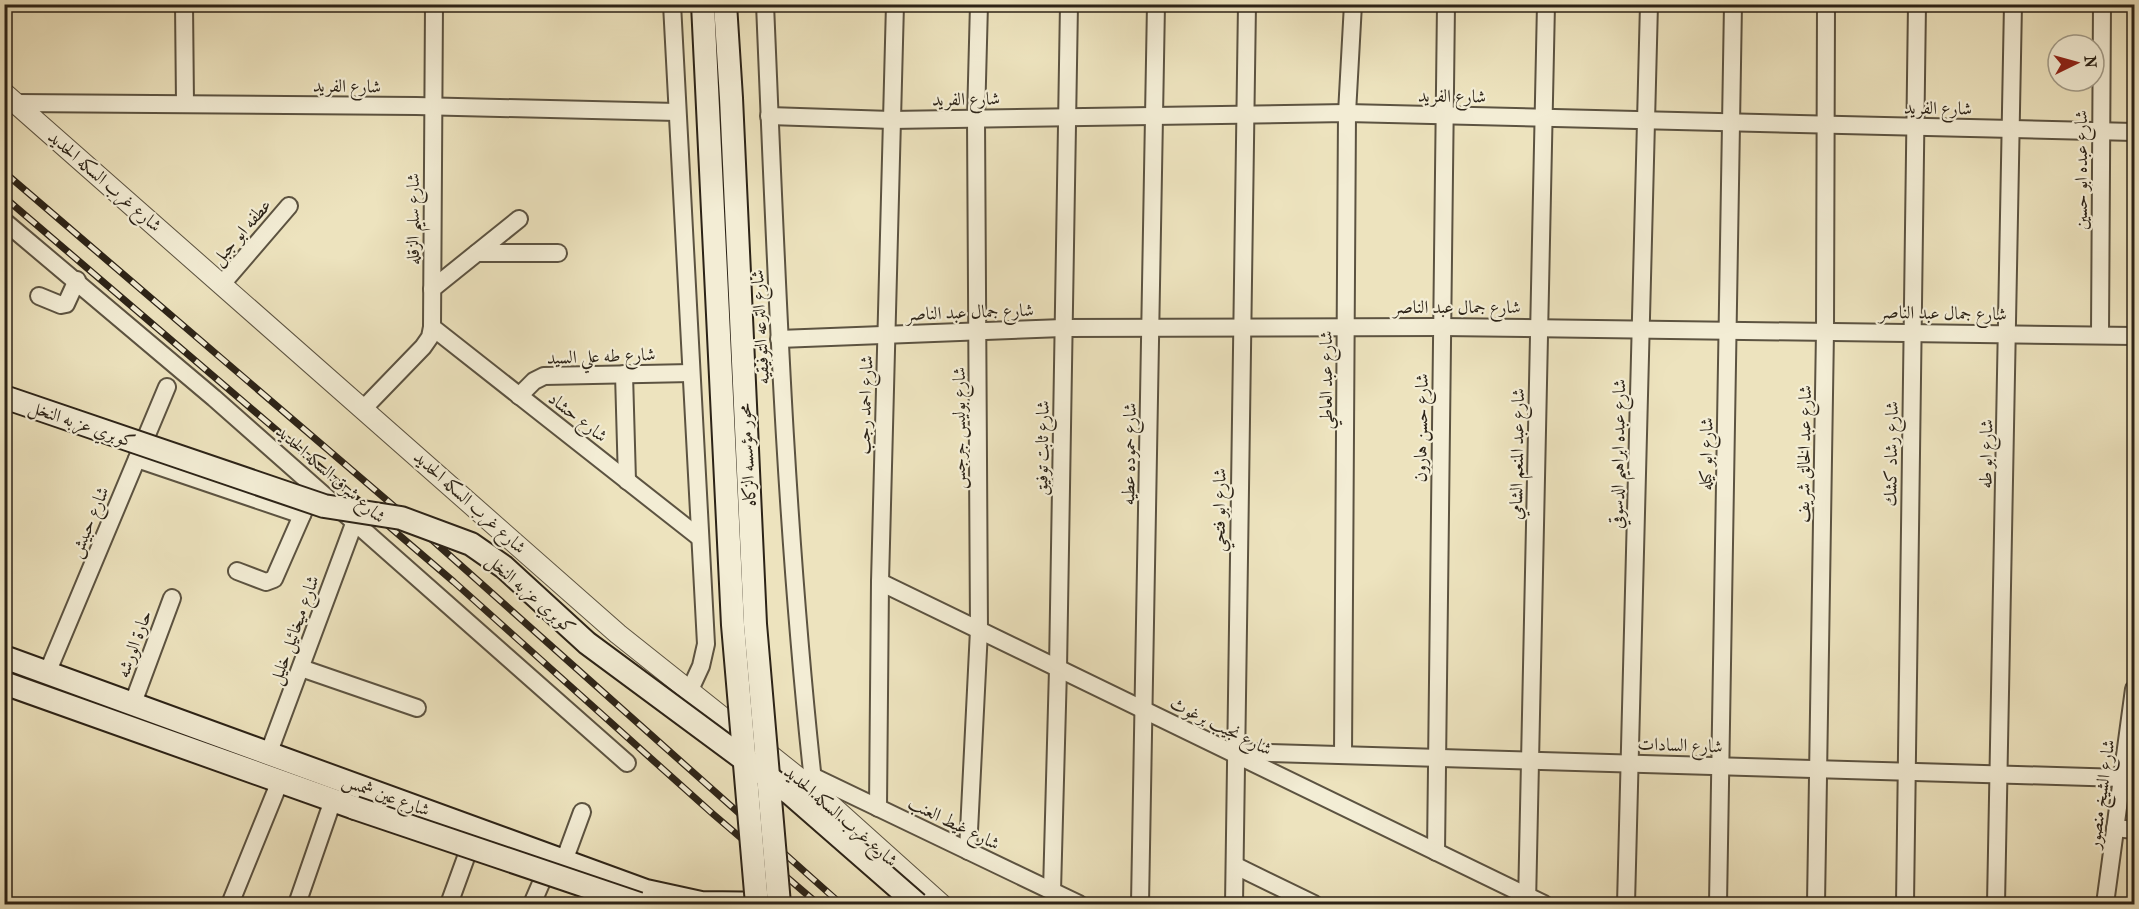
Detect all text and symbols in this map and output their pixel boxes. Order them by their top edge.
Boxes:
north arrow [2046,33,2106,93]
text: N [2080,55,2101,69]
street label: شارع الفريد [313,75,381,102]
street label: شارع الفريد [1418,85,1486,112]
street label: شارع الفريد [932,88,1000,115]
street label: شارع الفريد [1904,97,1972,124]
street label: شارع عبده ابو حسين [2071,110,2096,230]
street label: شارع غرب السكه الحديد [41,126,166,239]
street label: شارع سليم الزقله [403,173,431,265]
street label: عطفه ابو جبل [207,195,277,271]
street label: شارع الترعه التوفيقيه [747,269,778,385]
street label: شارع جمال عبد الناصر [1391,297,1521,322]
street label: شارع جمال عبد الناصر [904,300,1034,329]
street label: شارع جمال عبد الناصر [1877,302,2007,329]
street label: شارع عبد العاطي [1316,331,1343,429]
street label: شارع طه علي السيد [546,344,656,375]
street label: شارع احمد رجب [853,355,882,455]
street label: شارع بوليس جرجس [949,367,974,489]
street label: شارع حسن هارون [1410,373,1437,483]
street label: شارع عبده ابراهيم الدسوقي [1607,379,1637,529]
street label: شارع عبد الخالق شريف [1793,385,1820,523]
street label: شارع حشاد [541,388,611,450]
street label: شارع عبد المنعم الشامي [1506,388,1535,520]
street label: كوبري عزبه النخل [25,396,138,456]
street label: شارع ثابت توفيق [1031,400,1058,496]
street label: شارع رشاد كشك [1880,401,1907,507]
street label: شارع حموده عطيه [1118,402,1145,506]
street label: محور مؤسسه الزكاه [734,403,761,507]
street label: شارع ابو كيله [1695,417,1722,491]
street label: شارع ابو طه [1975,419,2002,489]
street label: شارع شرق السكه الحديد [269,421,390,531]
street label: شارع غرب السكه الحديد [407,446,530,561]
street label: شارع ابو فتحي [1208,468,1237,552]
street label: شارع حبيش [65,484,117,562]
street label: كوبري عزبه النخل [479,550,580,642]
street label: شارع ميخائيل خليل [265,573,328,689]
street label: حارة الورشه [113,608,156,681]
street label: شارع نجيب برغوث [1165,693,1275,764]
street label: شارع السادات [1637,734,1723,761]
street label: شارع الشيخ منصور [2083,738,2124,853]
street label: شارع غرب السكه الحديد [777,761,902,874]
street label: شارع عين شمس [338,770,432,825]
street label: شارع غيط العنب [903,792,1003,858]

